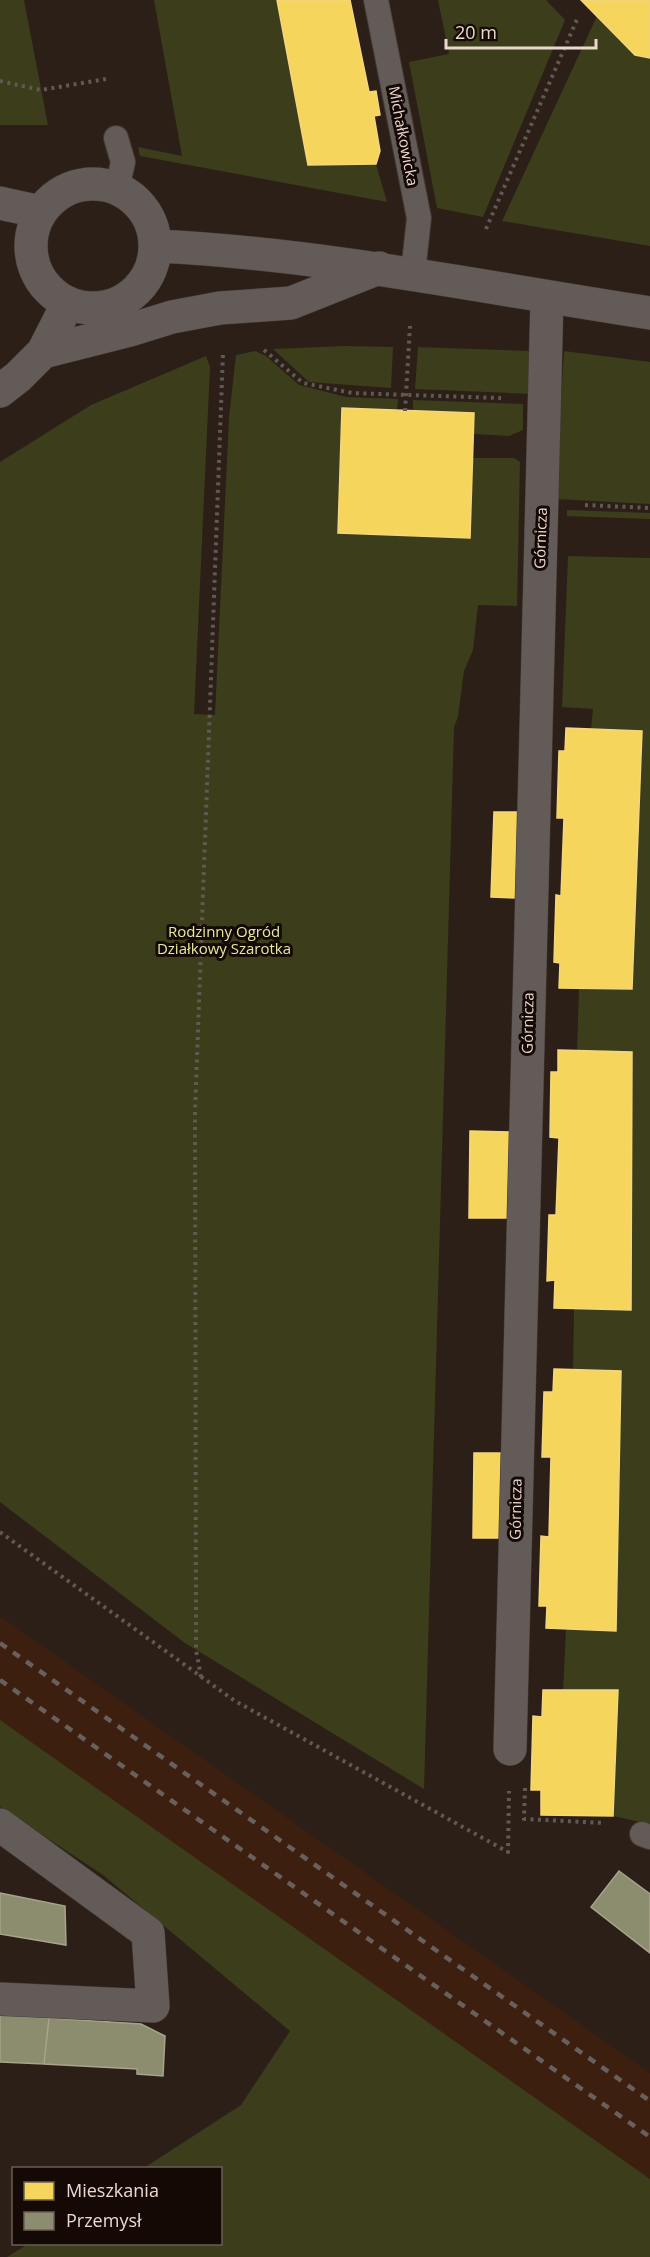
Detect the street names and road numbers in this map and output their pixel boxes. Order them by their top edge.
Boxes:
street label: Michałkowicka [384,84,423,188]
street label: Górnicza [529,507,551,569]
street label: Górnicza [516,992,538,1054]
street label: Górnicza [504,1478,526,1540]

